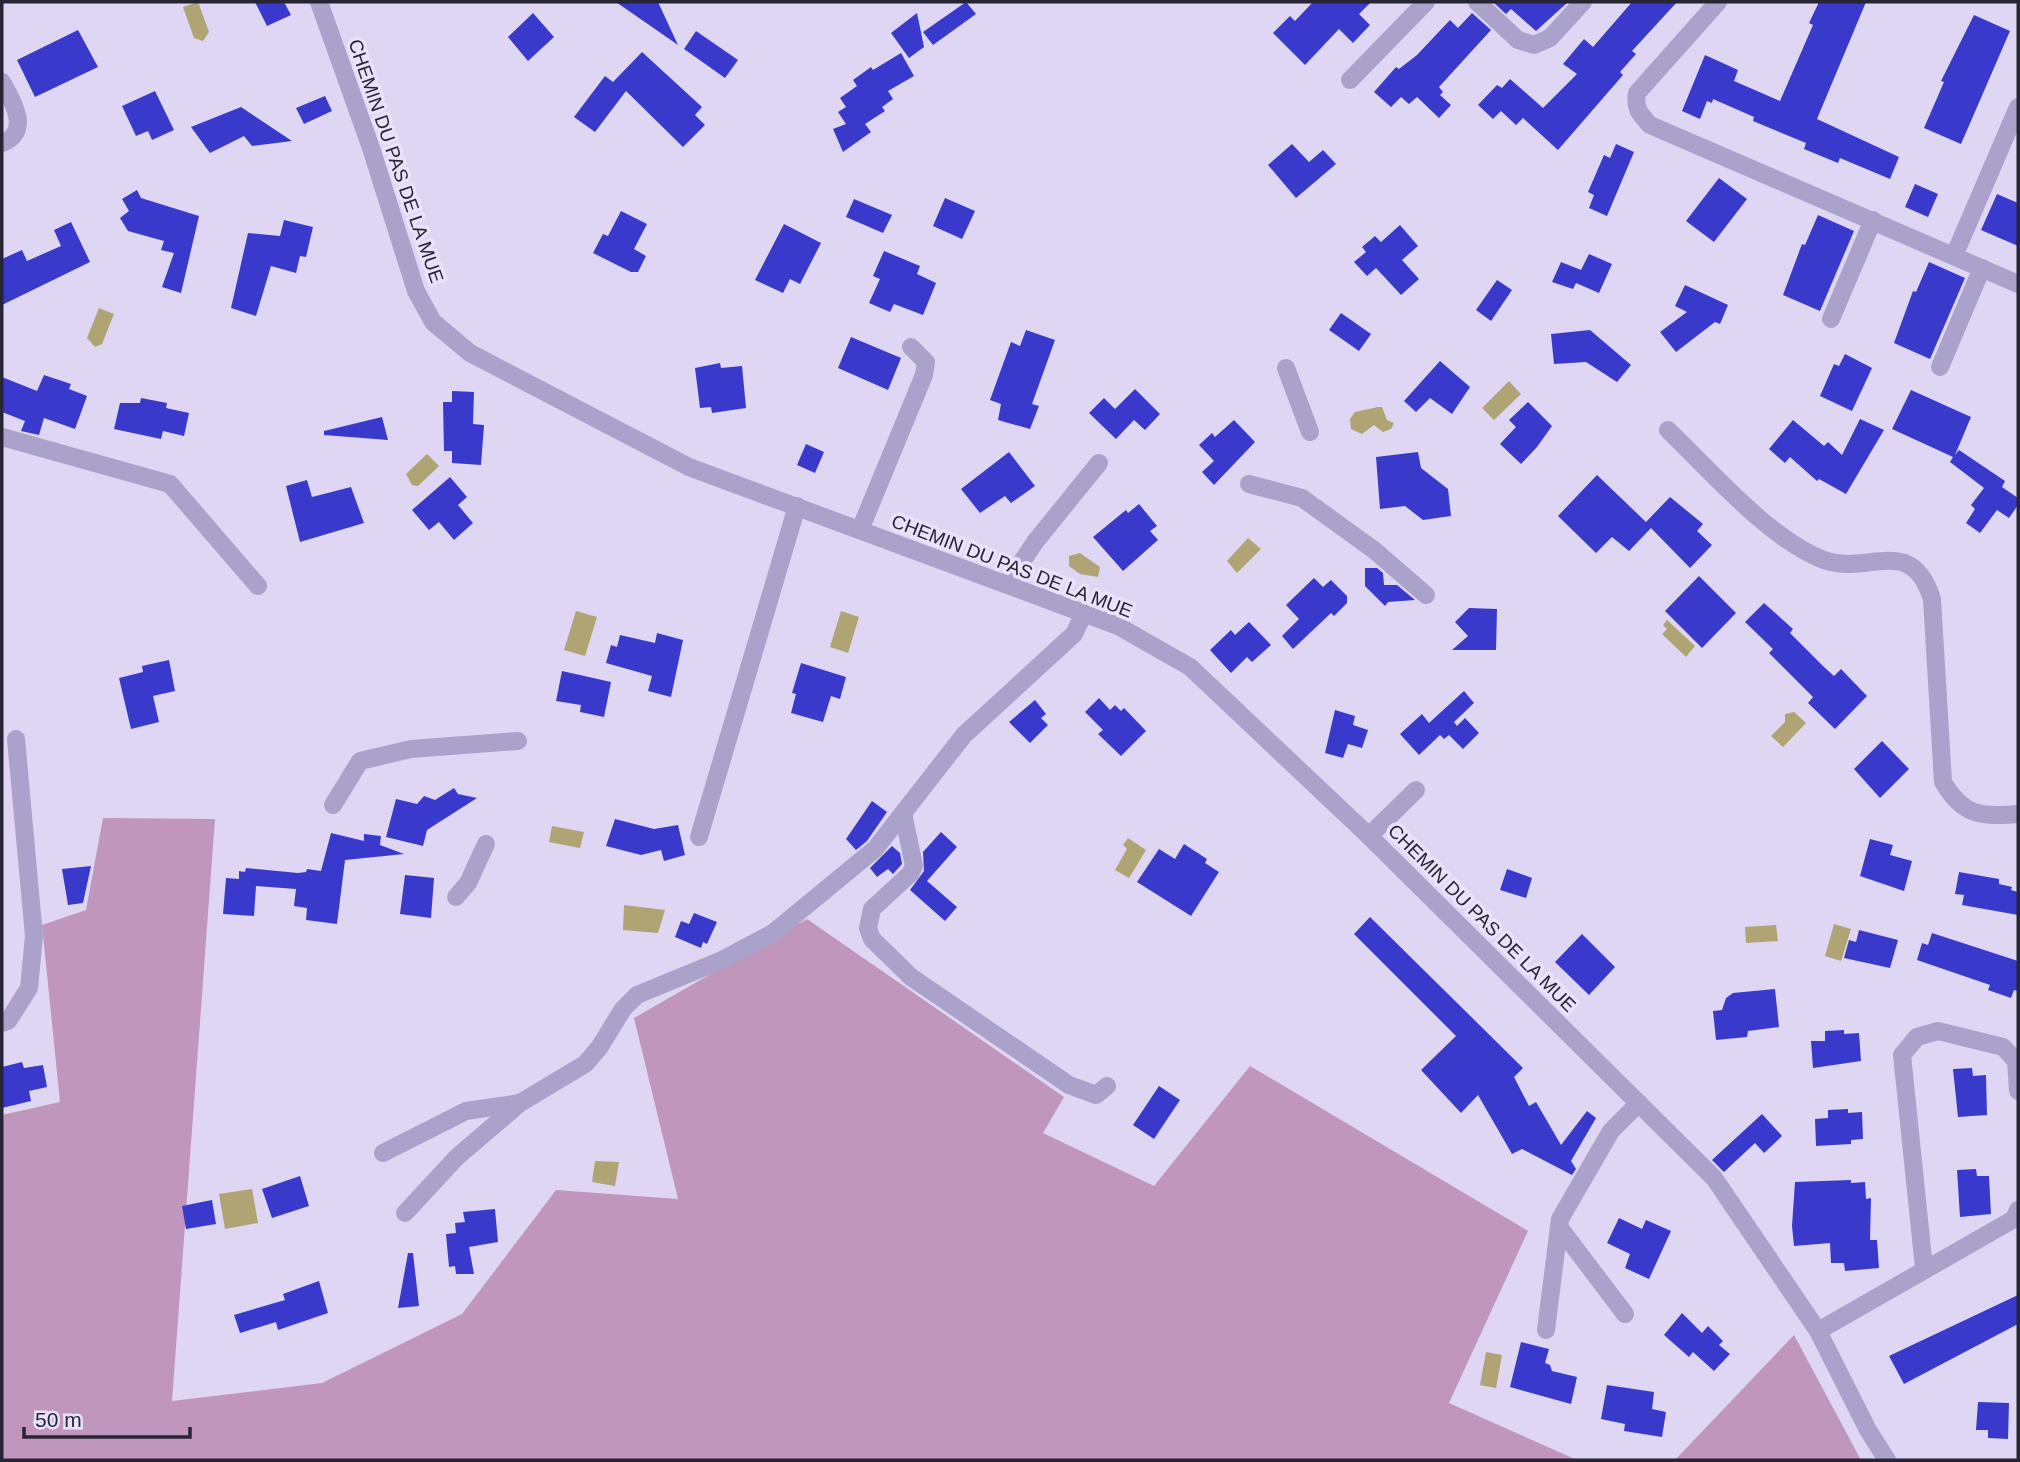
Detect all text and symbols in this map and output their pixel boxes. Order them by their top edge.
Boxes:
street label: CHEMIN DU PAS DE LA MUE [344,36,448,286]
street label: CHEMIN DU PAS DE LA MUE [889,510,1135,622]
street label: CHEMIN DU PAS DE LA MUE [1384,820,1580,1016]
scale bar [24,1396,191,1440]
text: 50 m [35,1408,82,1431]

